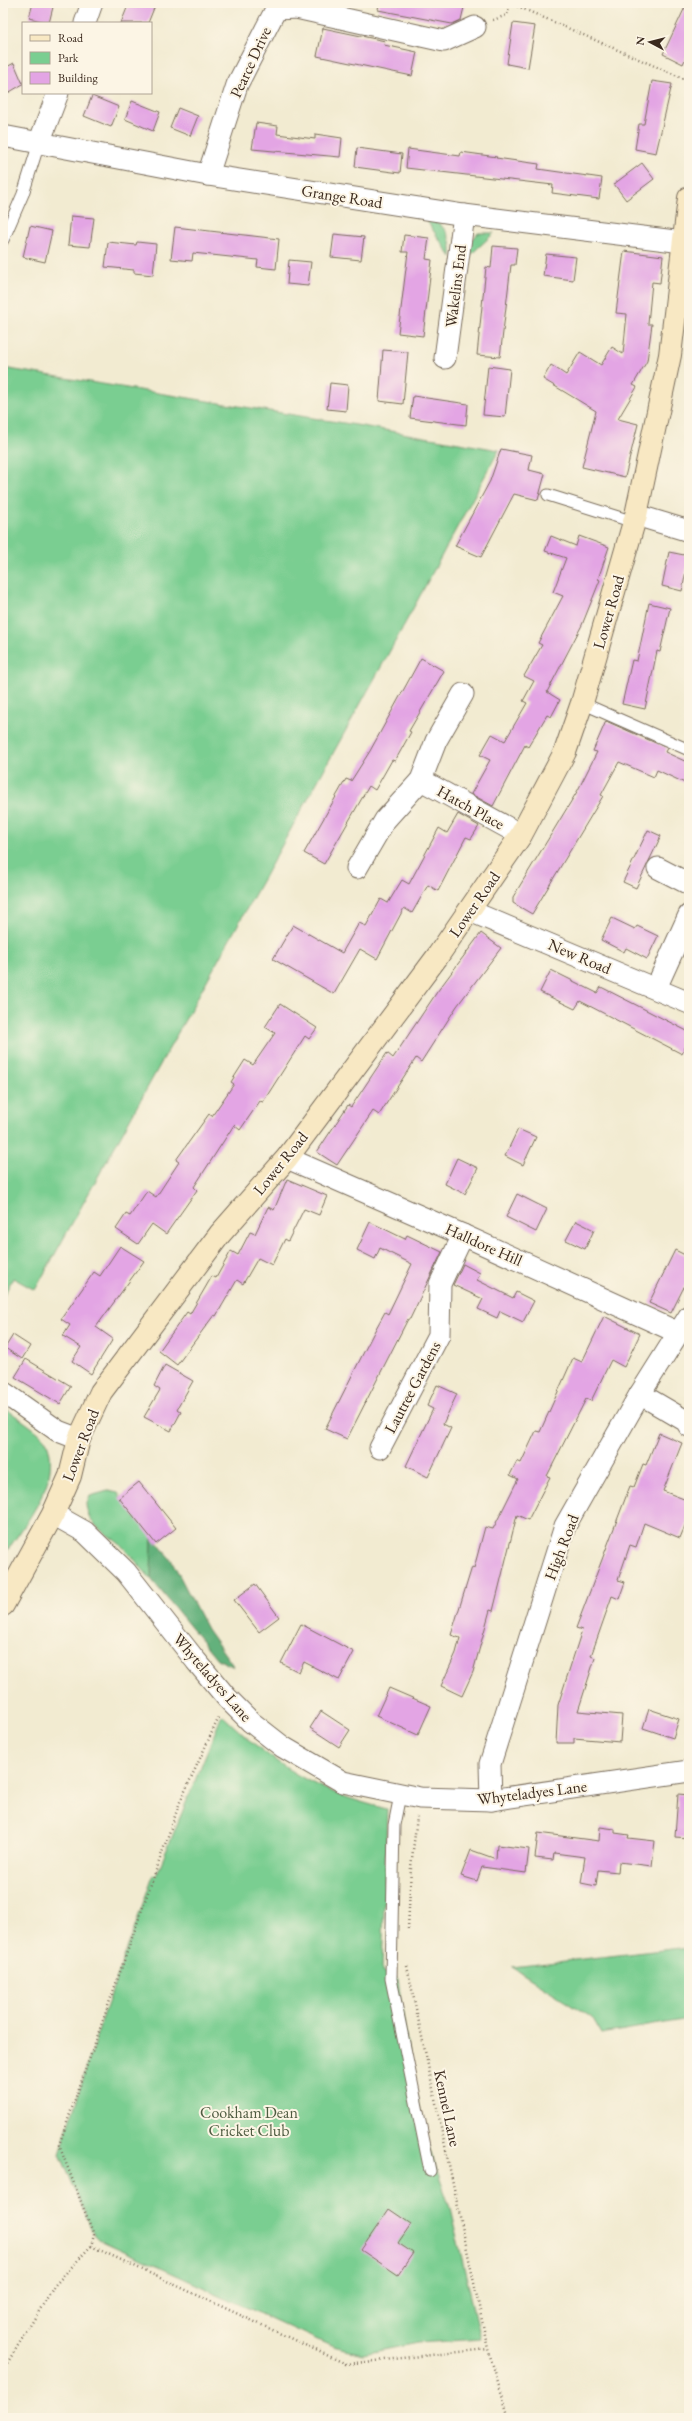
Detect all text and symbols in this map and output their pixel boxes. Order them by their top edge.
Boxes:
legend [22,22,152,94]
north arrow [630,22,670,62]
street label: Pearce Drive [225,23,276,101]
text: Road [58,30,84,46]
text: N [633,35,648,46]
text: Park [58,50,79,66]
text: Building [58,70,99,86]
street label: Grange Road [300,180,385,213]
street label: Wakelins End [440,243,471,329]
street label: Lower Road [588,572,629,651]
street label: Hatch Place [433,780,508,835]
street label: Lower Road [444,866,505,941]
street label: New Road [545,934,615,979]
street label: Lower Road [248,1127,313,1199]
street label: Halldore Hill [442,1218,526,1271]
street label: Lautree Gardens [379,1338,446,1437]
street label: Lower Road [57,1405,104,1484]
street label: High Road [539,1510,584,1583]
street label: Whyteladyes Lane [168,1629,257,1726]
street label: Whyteladyes Lane [476,1775,588,1810]
street label: Kennel Lane [429,2068,466,2148]
park label: Cookham Dean Cricket Club [200,2102,298,2141]

